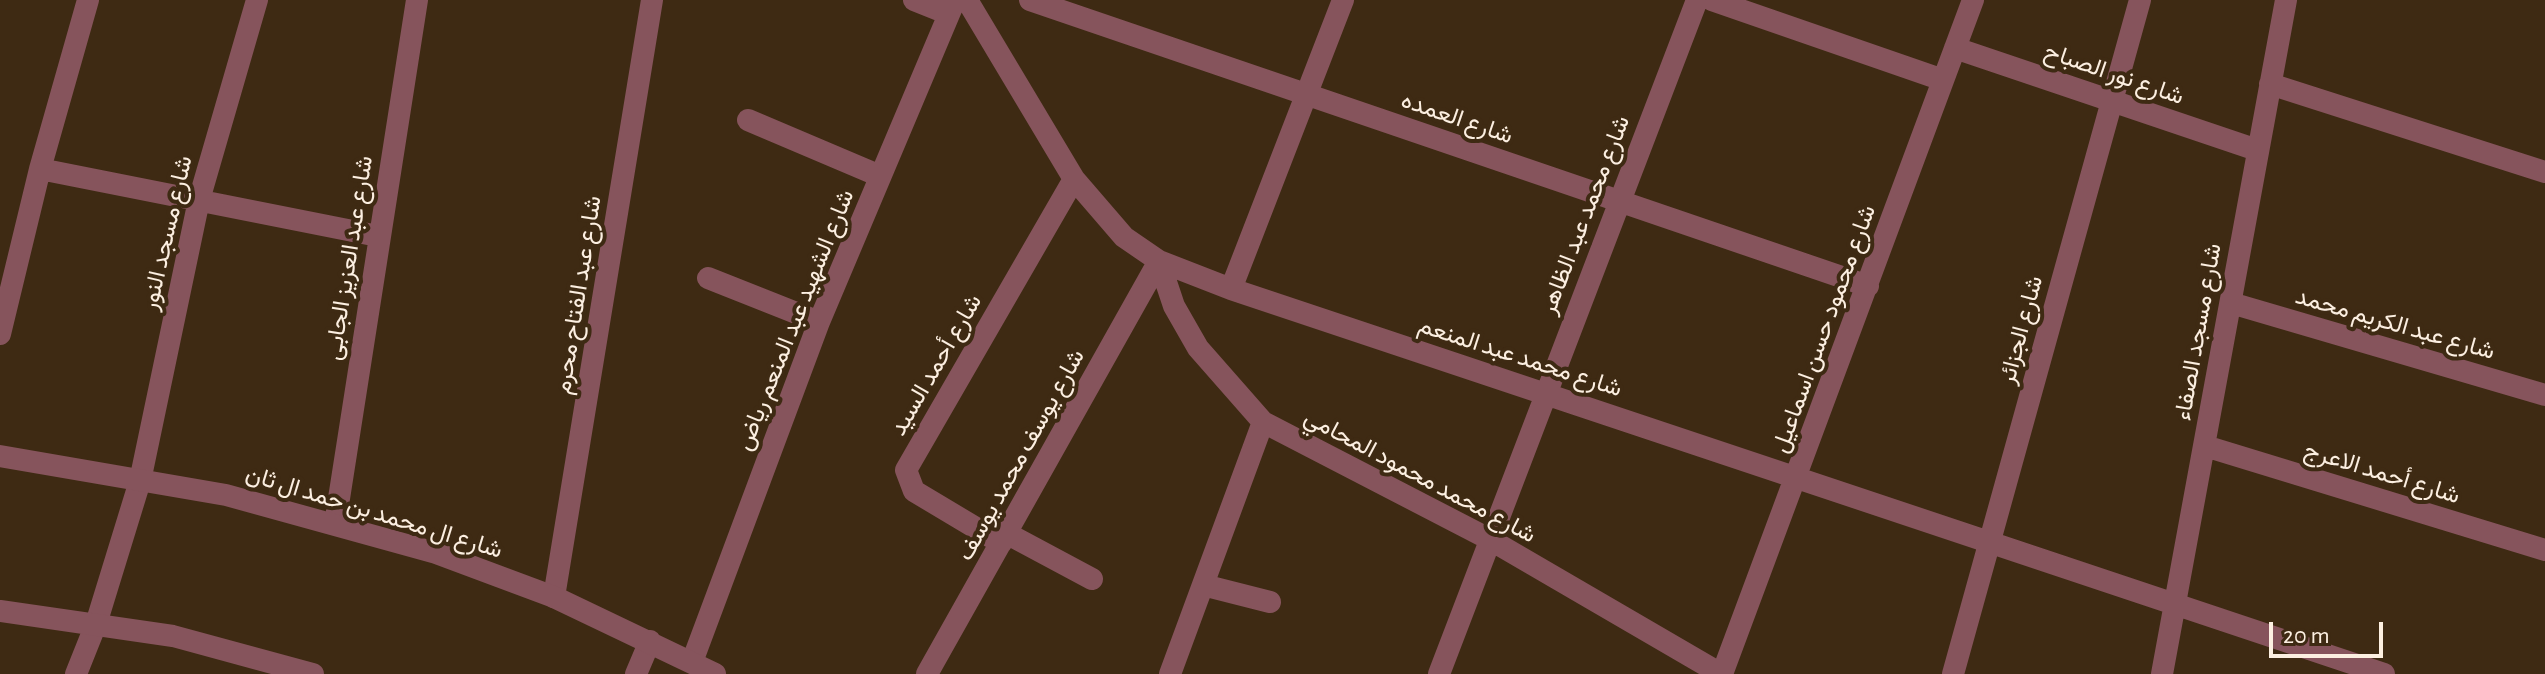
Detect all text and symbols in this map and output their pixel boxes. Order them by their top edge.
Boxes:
street label: شارع نور الصباح [2040,37,2188,111]
street label: شارع العمده [1397,85,1517,151]
street label: شارع محمد عبد الظاهر [1534,112,1636,318]
street label: شارع مسجد النور [135,153,199,313]
street label: شارع عبد العزيز الجابى [319,154,379,362]
street label: شارع الشهيد عبد المنعم رياض [729,185,861,455]
street label: شارع عبد الفتاح محرم [548,194,608,396]
street label: شارع محمود حسن اسماعيل [1766,201,1882,457]
street label: شارع مسجد الصفاء [2168,241,2228,423]
street label: شارع الجزائر [1993,273,2049,387]
street label: شارع عبد الكريم محمد [2292,282,2498,366]
street label: شارع أحمد السيد [884,289,988,441]
street label: شارع محمد عبد المنعم [1414,310,1626,404]
street label: شارع يوسف محمد يوسف [951,344,1091,566]
street label: شارع محمد محمود المحامي [1299,403,1541,549]
street label: شارع أحمد الاعرج [2301,436,2463,510]
street label: شارع ال محمد بن حمد ال ثان [242,459,506,565]
scale bar [2273,606,2387,656]
text: 20 m [2283,624,2330,648]

